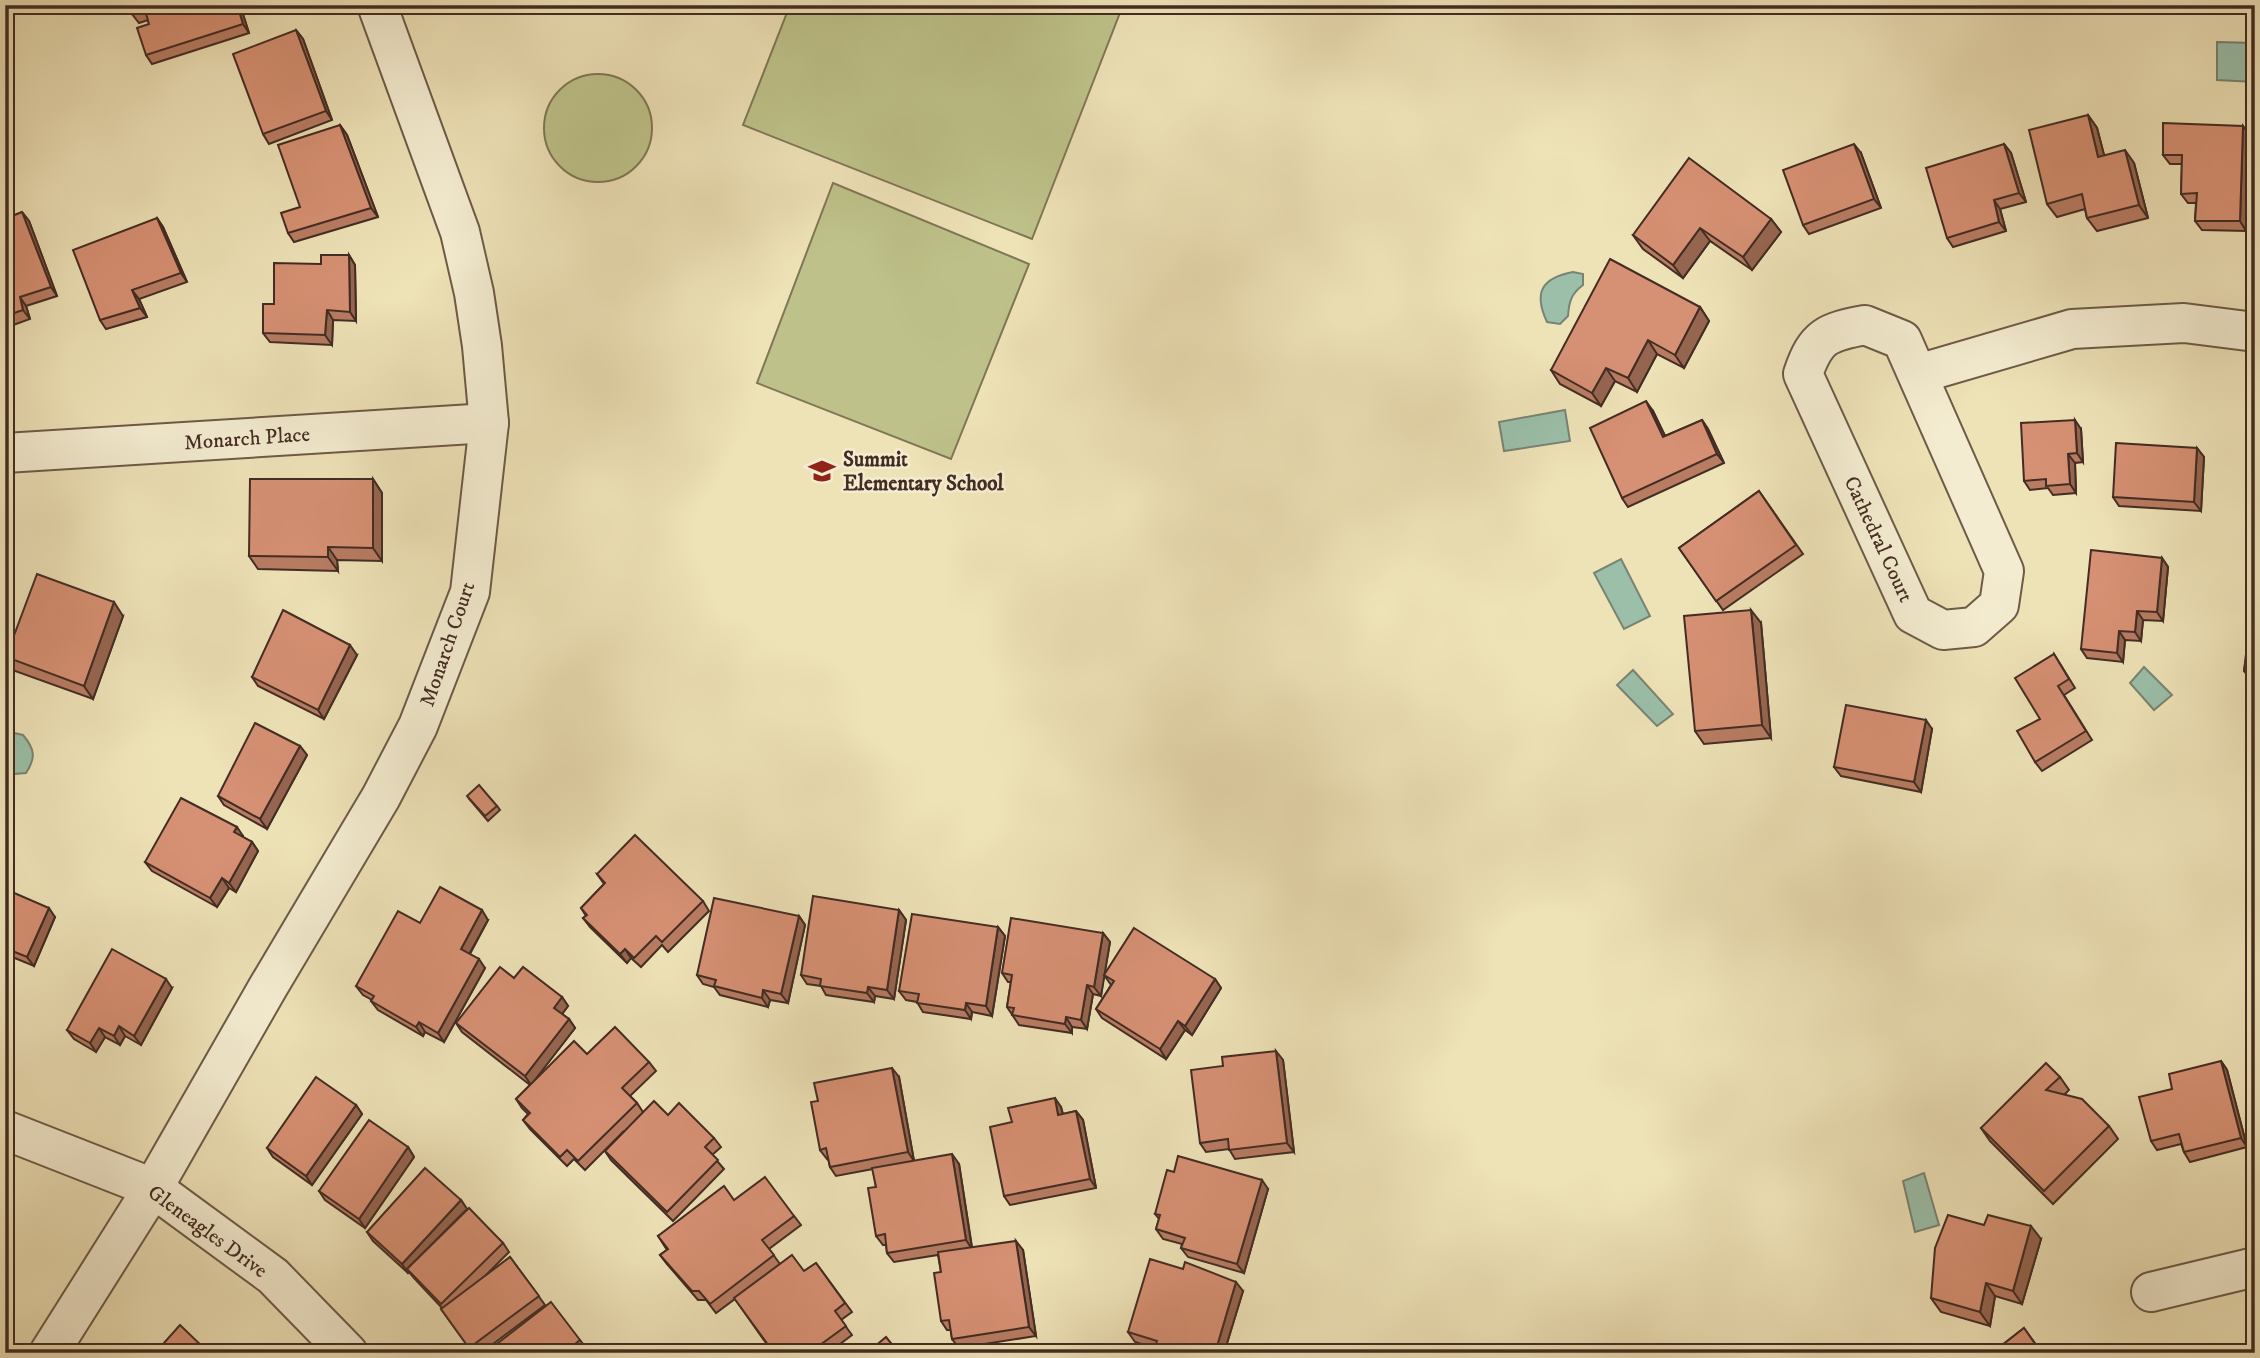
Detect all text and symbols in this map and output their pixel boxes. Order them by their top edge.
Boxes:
street label: Monarch Place [183,422,311,456]
place label: Summit Elementary School [843,447,1004,497]
school or university icon: Summit Elementary School [807,456,837,486]
street label: Cathedral Court [1838,472,1919,607]
street label: Monarch Court [414,578,482,710]
street label: Gleneagles Drive [143,1180,273,1284]

